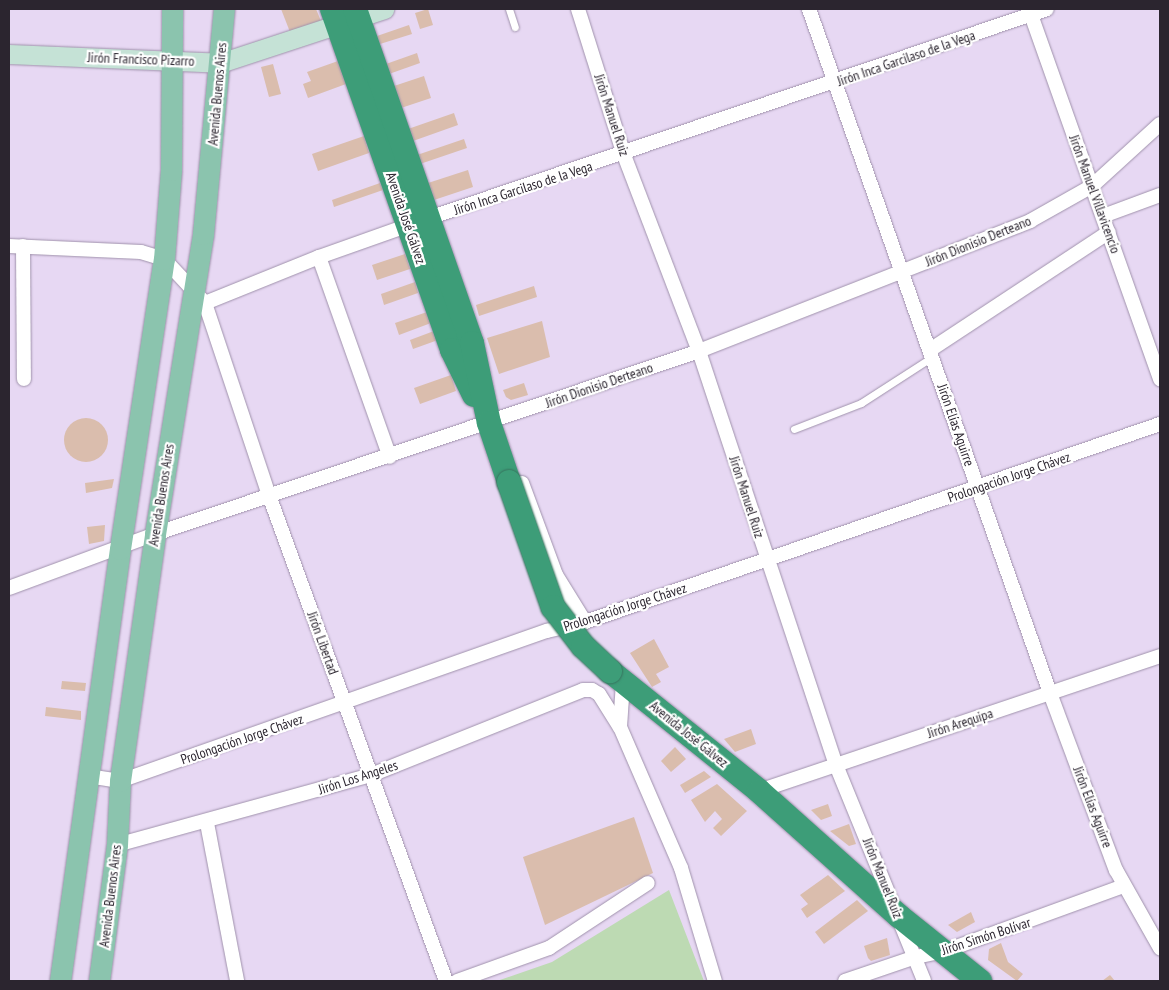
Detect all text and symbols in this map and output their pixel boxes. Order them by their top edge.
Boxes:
street label: Jirón Inca Garcilaso de la Vega [835,26,977,90]
street label: Avenida Buenos Aires [204,42,230,146]
street label: Jirón Francisco Pizarro [87,49,195,69]
street label: Jirón Manuel Ruiz [591,72,633,158]
street label: Jirón Manuel Villavicencio [1066,132,1124,256]
street label: Jirón Inca Garcilaso de la Vega [451,158,595,218]
street label: Avenida José Gálvez [382,170,430,266]
street label: Jirón Dionisio Derteano [923,212,1033,270]
street label: Jirón Dionisio Derteano [543,359,655,411]
street label: Jirón Elías Aguirre [934,382,978,468]
street label: Avenida Buenos Aires [145,443,177,547]
street label: Prolongación Jorge Chávez [946,448,1072,506]
street label: Jirón Manuel Ruiz [726,454,768,540]
street label: Prolongación Jorge Chávez [561,579,689,635]
street label: Jirón Libertad [304,609,342,677]
street label: Avenida José Gálvez [646,697,732,771]
street label: Jirón Arequipa [925,704,995,742]
street label: Prolongación Jorge Chávez [179,710,305,768]
street label: Jirón Los Angeles [316,756,400,798]
street label: Jirón Elías Aguirre [1070,764,1116,850]
street label: Jirón Manuel Ruiz [859,835,907,921]
street label: Avenida Buenos Aires [95,844,125,948]
street label: Jirón Simón Bolívar [939,914,1033,958]

